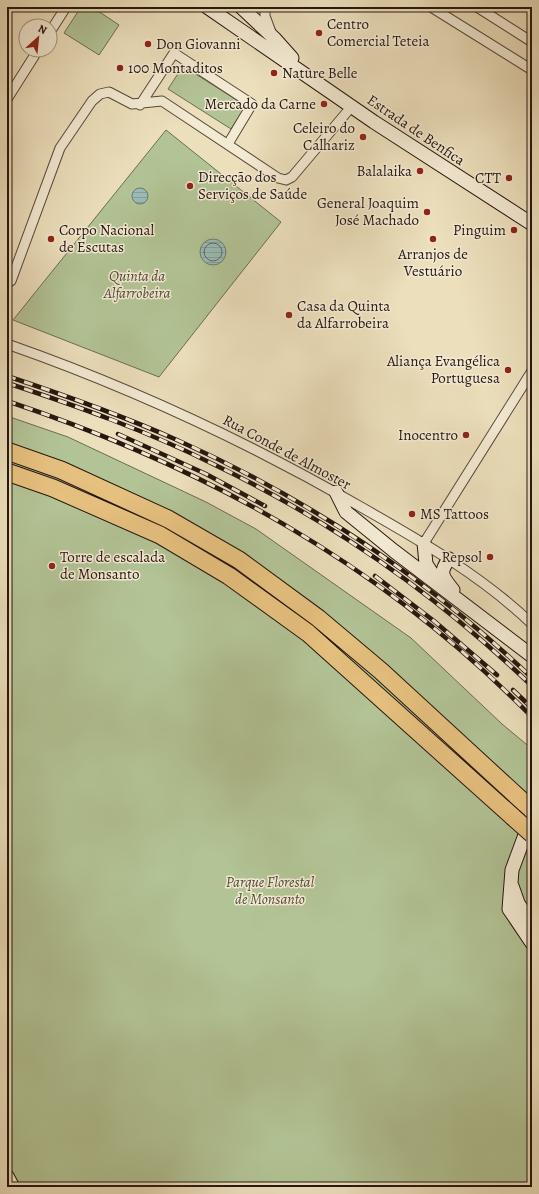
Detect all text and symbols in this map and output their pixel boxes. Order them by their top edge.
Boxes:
place label: Centro Comercial Teteia [327,14,429,51]
north arrow [18,18,58,58]
text: N [35,21,49,38]
marker: Centro Comercial Teteia [314,28,324,38]
place label: Don Giovanni [156,34,240,54]
marker: Don Giovanni [143,39,153,49]
place label: 100 Montaditos [128,58,223,78]
marker: 100 Montaditos [115,63,125,73]
place label: Nature Belle [282,63,358,83]
marker: Nature Belle [269,68,279,78]
street label: Estrada de Benfica [363,90,469,170]
place label: Mercado da Carne [205,94,316,114]
marker: Mercado da Carne [319,99,329,109]
place label: Celeiro do Calhariz [293,118,355,155]
marker: Celeiro do Calhariz [358,132,368,142]
place label: Balalaika [356,161,412,181]
marker: Balalaika [415,166,425,176]
place label: Direcção dos Serviços de Saúde [198,167,307,204]
place label: CTT [475,168,502,188]
marker: CTT [504,173,514,183]
marker: Direcção dos Serviços de Saúde [185,181,195,191]
place label: General Joaquim José Machado [317,193,420,230]
marker: General Joaquim José Machado [422,207,432,217]
place label: Corpo Nacional de Escutas [59,220,154,257]
place label: Pinguim [453,220,507,240]
marker: Pinguim [509,225,519,235]
marker: Corpo Nacional de Escutas [46,234,56,244]
marker: Arranjos de Vestuário [428,234,438,244]
place label: Arranjos de Vestuário [397,244,468,281]
park label: Quinta da Alfarrobeira [103,266,170,303]
place label: Casa da Quinta da Alfarrobeira [297,296,390,333]
marker: Casa da Quinta da Alfarrobeira [284,310,294,320]
place label: Aliança Evangélica Portuguesa [386,351,500,388]
marker: Aliança Evangélica Portuguesa [503,365,513,375]
street label: Rua Conde de Almoster [219,410,355,494]
place label: Inocentro [398,425,458,445]
marker: Inocentro [461,430,471,440]
place label: MS Tattoos [420,504,489,524]
marker: MS Tattoos [407,509,417,519]
place label: Torre de escalada de Monsanto [60,547,165,584]
place label: Repsol [441,547,482,567]
marker: Repsol [485,552,495,562]
marker: Torre de escalada de Monsanto [47,561,57,571]
park label: Parque Florestal de Monsanto [226,872,315,909]

